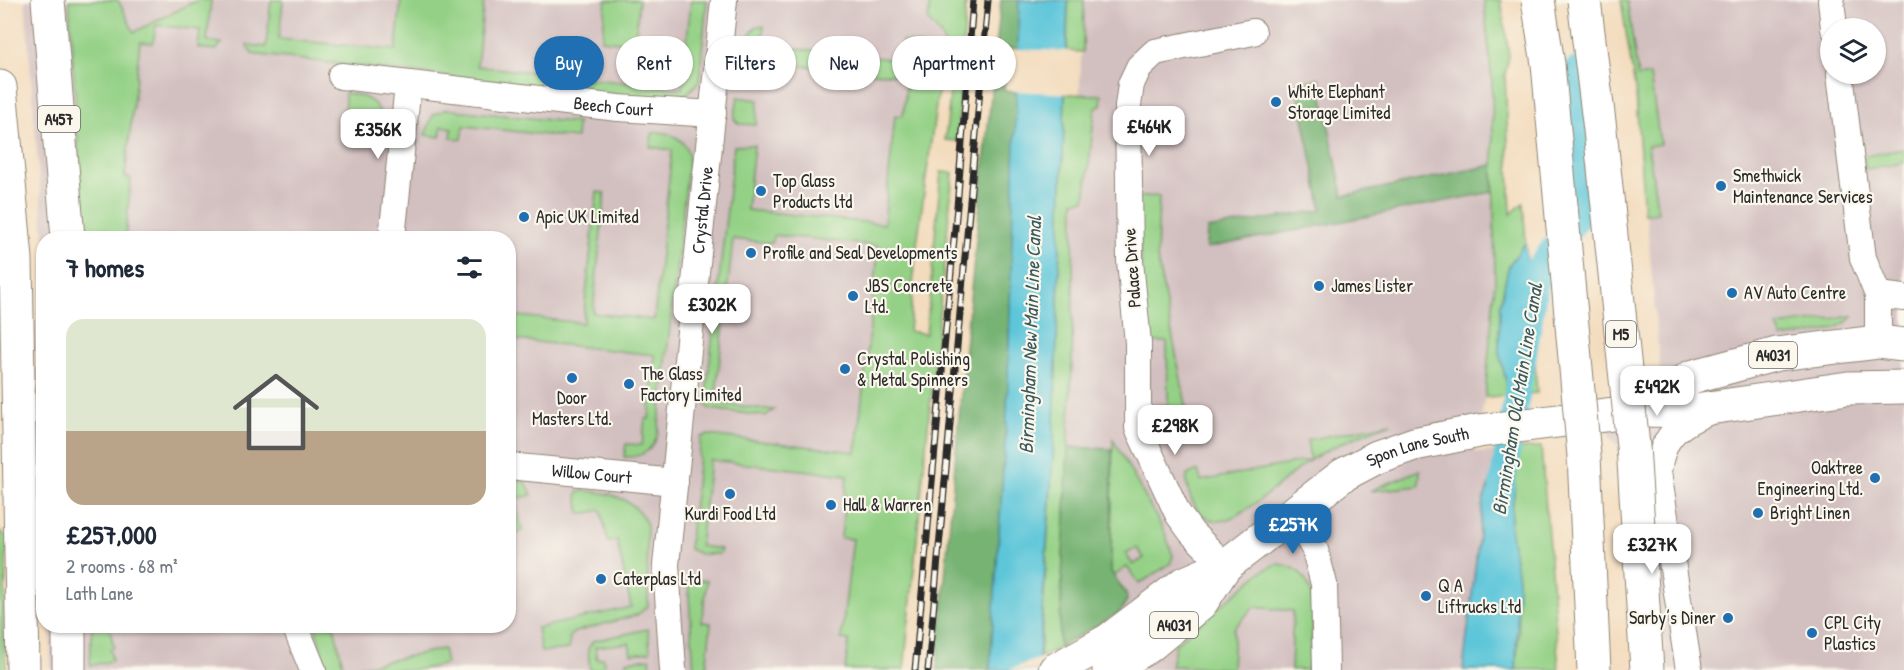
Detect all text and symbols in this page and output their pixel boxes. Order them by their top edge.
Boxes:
map controls [1820,18,1886,84]
button: layers [1820,18,1886,84]
chip: Buy [534,36,604,90]
chip: Rent [616,36,693,90]
chip: Filters [705,36,796,90]
chip: New [808,36,880,90]
chip: Apartment [892,36,1016,90]
place label: White Elephant Storage Limited [1288,79,1390,125]
street label: Beech Court [572,90,655,122]
marker: White Elephant Storage Limited [1269,95,1283,109]
road number: A457 [38,106,80,132]
pin: £464K [1107,106,1191,157]
pin: £356K [336,109,420,160]
text: £464K [1127,112,1171,139]
text: £356K [355,115,401,142]
place label: Smethwick Maintenance Services [1733,163,1873,209]
street label: Crystal Drive [685,165,719,255]
place label: Top Glass Products ltd [773,168,852,214]
marker: Smethwick Maintenance Services [1714,179,1728,193]
marker: Top Glass Products ltd [754,184,768,198]
place label: Apic UK Limited [536,204,638,229]
marker: Apic UK Limited [517,210,531,224]
water label: Birmingham New Main Line Canal [1012,214,1048,454]
street label: Palace Drive [1116,227,1147,309]
place label: Profile and Seal Developments [763,240,957,265]
marker: Profile and Seal Developments [744,246,758,260]
text: 7 homes [66,250,144,285]
icon: filters [453,251,486,284]
place label: JBS Concrete Ltd. [865,273,953,319]
place label: James Lister [1331,273,1413,298]
marker: James Lister [1312,279,1326,293]
water label: Birmingham Old Main Line Canal [1485,280,1549,517]
place label: AV Auto Centre [1744,280,1846,305]
pin: £302K [670,284,754,335]
marker: AV Auto Centre [1725,286,1739,300]
marker: JBS Concrete Ltd. [846,289,860,303]
text: £302K [688,290,736,317]
road number: M5 [1606,321,1636,347]
road number: A4031 [1749,342,1797,368]
place label: Crystal Polishing & Metal Spinners [857,346,970,392]
icon: home [222,358,330,466]
place label: The Glass Factory Limited [640,361,741,407]
marker: Crystal Polishing & Metal Spinners [838,362,852,376]
pin: £492K [1615,366,1699,417]
marker: Door Masters Ltd. [565,371,579,385]
text: £492K [1634,372,1680,399]
marker: The Glass Factory Limited [622,377,636,391]
place label: Door Masters Ltd. [532,385,612,431]
pin: £298K [1133,405,1217,456]
text: £298K [1152,411,1198,438]
street label: Spon Lane South [1362,420,1471,472]
place label: Oaktree Engineering Ltd. [1757,455,1863,501]
street label: Willow Court [551,457,634,490]
marker: Oaktree Engineering Ltd. [1868,471,1882,485]
marker: Kurdi Food Ltd [723,487,737,501]
place label: Hall & Warren [843,492,931,517]
marker: Hall & Warren [824,498,838,512]
place label: Bright Linen [1770,500,1850,525]
place label: Kurdi Food Ltd [684,501,776,526]
pin: £257K [1251,504,1335,555]
marker: Bright Linen [1751,506,1765,520]
text: £257K [1268,510,1318,537]
text: £257,000 [66,517,157,552]
pin: £327K [1610,524,1694,575]
text: £327K [1627,530,1677,557]
text: 2 rooms · 68 m² [66,552,178,579]
place label: Caterplas Ltd [613,566,701,591]
marker: Caterplas Ltd [594,572,608,586]
place label: Q A Liftrucks Ltd [1438,573,1521,619]
text: Lath Lane [66,579,133,606]
marker: Q A Liftrucks Ltd [1419,589,1433,603]
place label: Sarby’s Diner [1629,605,1716,630]
place label: CPL City Plastics [1824,610,1881,656]
marker: Sarby’s Diner [1721,611,1735,625]
road number: A4031 [1150,612,1198,638]
marker: CPL City Plastics [1805,626,1819,640]

